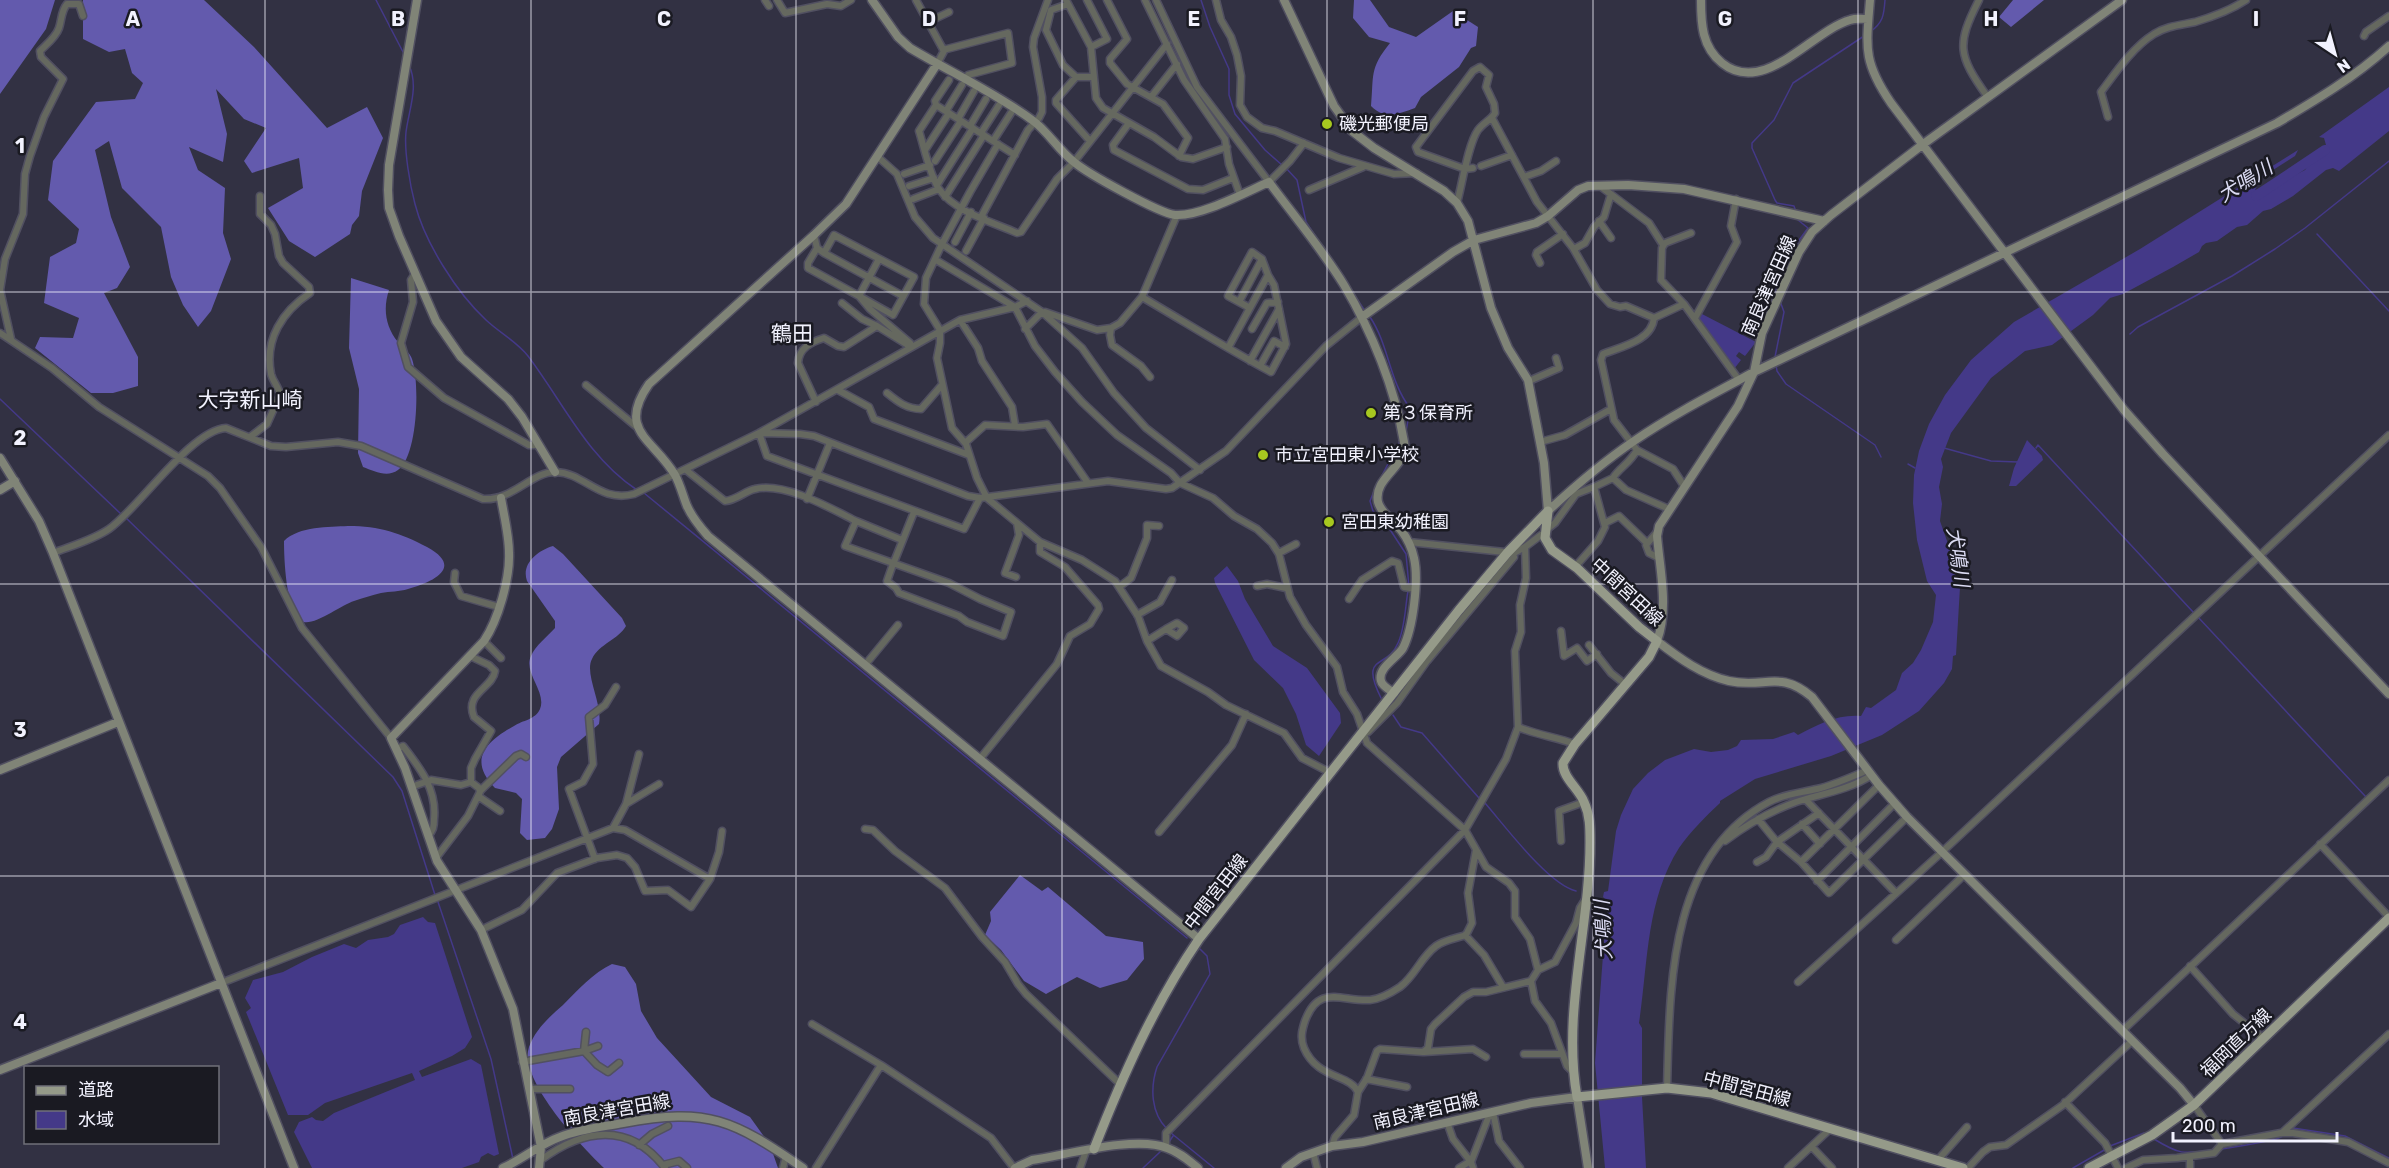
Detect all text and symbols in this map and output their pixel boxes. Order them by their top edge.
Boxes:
text: A [126,7,141,31]
text: B [391,7,405,31]
text: C [657,7,671,31]
text: D [922,7,936,31]
text: E [1188,7,1200,31]
text: F [1454,7,1466,31]
text: G [1718,7,1732,31]
text: H [1984,7,1998,31]
text: I [2253,7,2259,31]
north arrow [2305,24,2365,84]
text: N [2333,55,2354,77]
place label: 磯光郵便局 [1339,113,1429,135]
marker: 磯光郵便局 [1320,117,1334,131]
text: 1 [15,134,25,158]
water label: 犬鳴川 [2213,154,2278,207]
street label: 南良津宮田線 [1737,232,1801,340]
district label: 鶴田 [771,321,813,346]
district label: 大字新山崎 [198,387,303,412]
place label: 第３保育所 [1383,402,1473,424]
marker: 第３保育所 [1364,406,1378,420]
text: 2 [14,426,27,450]
place label: 市立宮田東小学校 [1275,444,1419,466]
marker: 市立宮田東小学校 [1256,448,1270,462]
place label: 宮田東幼稚園 [1341,511,1449,533]
marker: 宮田東幼稚園 [1322,515,1336,529]
water label: 犬鳴川 [1942,526,1974,590]
street label: 中間宮田線 [1587,553,1667,631]
text: 3 [13,718,27,742]
street label: 中間宮田線 [1180,850,1252,934]
water label: 犬鳴川 [1589,897,1617,961]
street label: 福岡直方線 [2196,1004,2276,1082]
text: 4 [13,1010,27,1034]
legend [24,1066,219,1144]
street label: 中間宮田線 [1701,1067,1793,1111]
text: 道路 [78,1079,114,1101]
street label: 南良津宮田線 [1371,1088,1481,1134]
street label: 南良津宮田線 [562,1090,672,1130]
scale bar [2173,1105,2336,1143]
text: 水域 [78,1109,114,1131]
text: 200 m [2182,1115,2236,1137]

